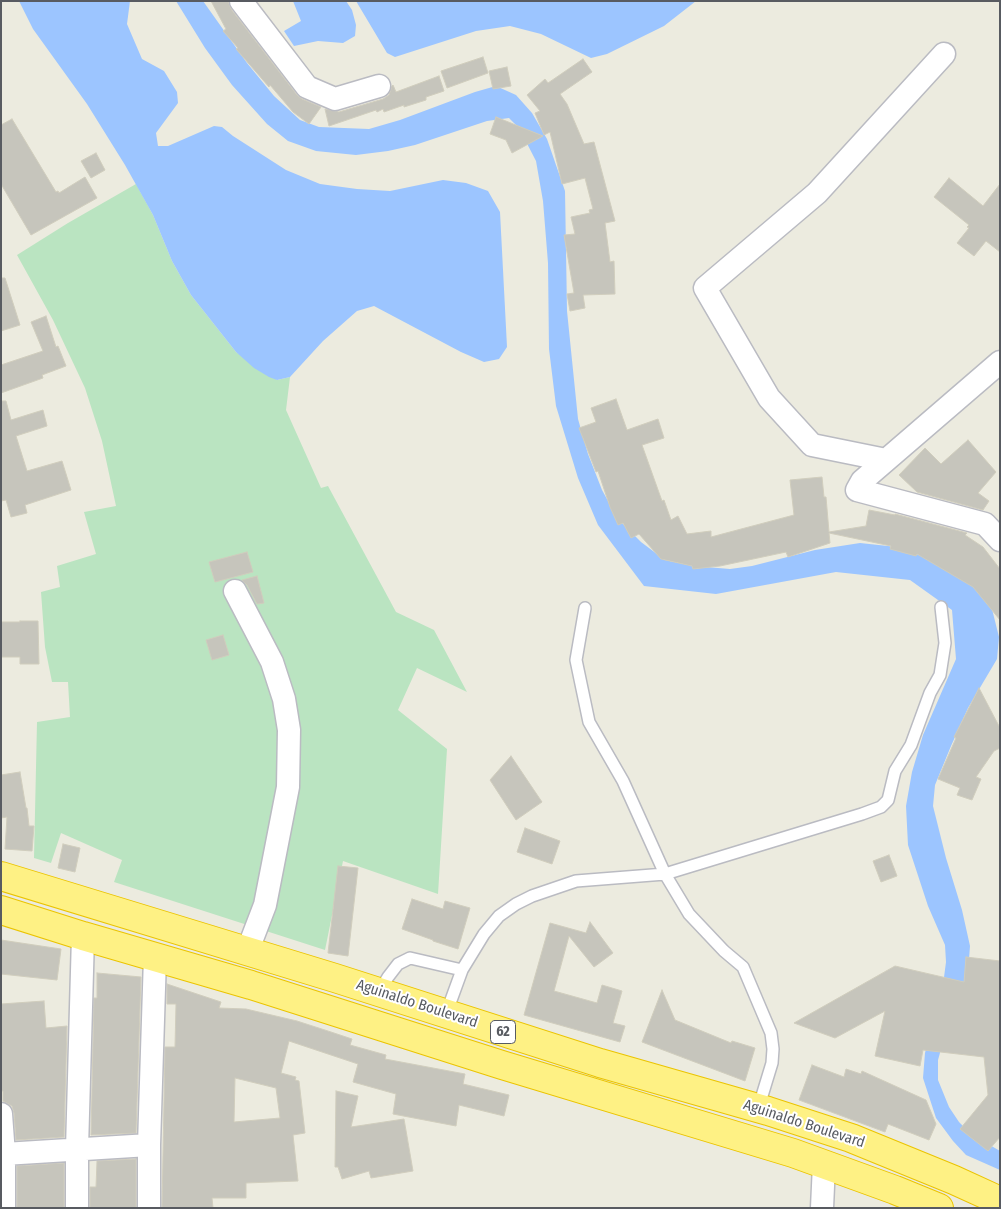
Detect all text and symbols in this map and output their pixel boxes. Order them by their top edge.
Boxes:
street label: Aguinaldo Boulevard [354,976,480,1032]
road number: 62 [490,1020,516,1044]
street label: Aguinaldo Boulevard [741,1096,867,1152]

